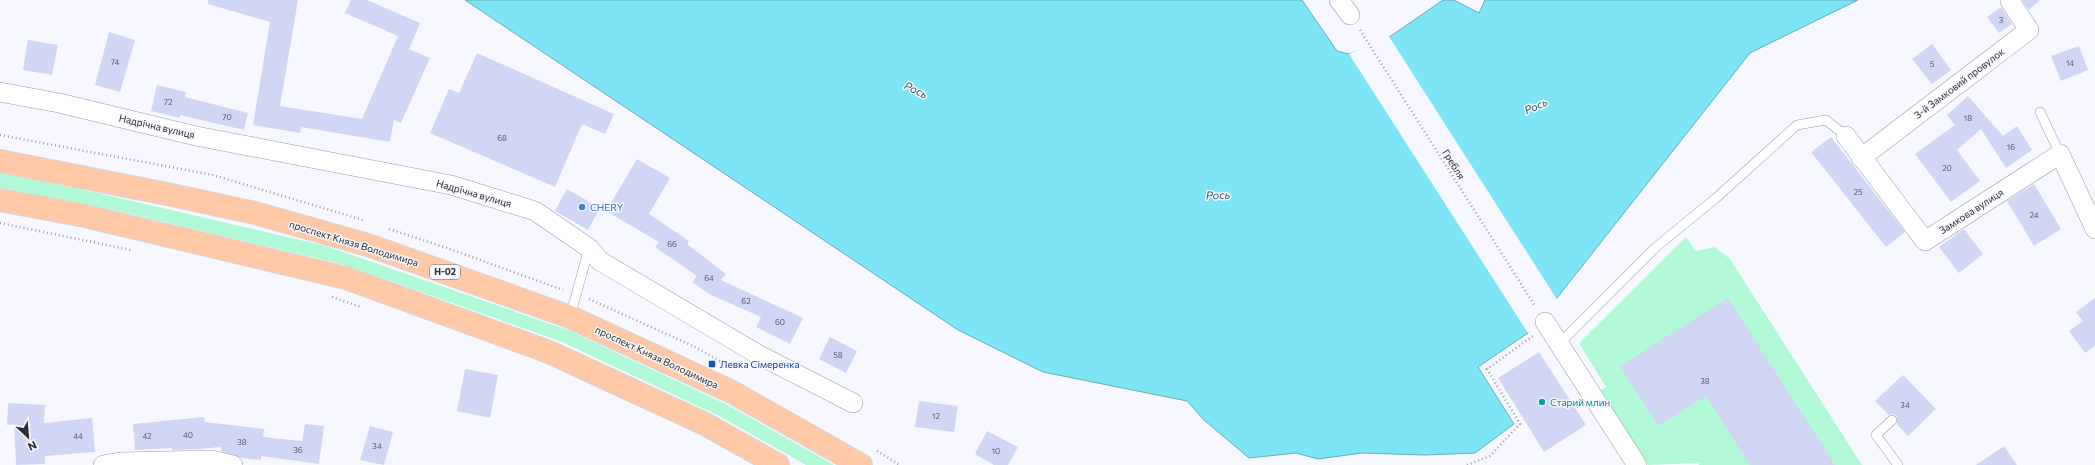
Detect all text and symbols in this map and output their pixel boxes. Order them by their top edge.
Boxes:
house number: 3 [1999,15,2004,25]
street label: 3-й Замковий провулок [1911,45,2007,121]
house number: 74 [111,57,119,67]
house number: 14 [2066,58,2074,68]
house number: 5 [1930,59,1935,69]
water label: Рось [902,78,930,101]
water label: Рось [1522,95,1550,116]
house number: 72 [164,97,173,107]
street label: Надрічна вулиця [118,111,196,141]
house number: 70 [222,112,232,122]
house number: 18 [1964,113,1972,123]
house number: 68 [497,133,507,143]
house number: 16 [2007,142,2015,152]
street label: Гребля [1440,147,1468,181]
house number: 20 [1942,163,1952,173]
street label: Надрічна вулиця [435,177,513,209]
street label: Замкова вулиця [1937,186,2005,236]
house number: 25 [1853,187,1863,197]
water label: Рось [1206,188,1231,201]
place label: CHERY [590,201,624,213]
marker: CHERY [577,202,587,212]
house number: 24 [2029,210,2039,220]
street label: проспект Князя Володимира [288,218,420,268]
house number: 66 [667,239,677,249]
road number: Н-02 [430,265,460,279]
house number: 64 [704,273,714,283]
house number: 62 [741,296,751,306]
house number: 60 [775,317,785,327]
street label: проспект Князя Володимира [593,323,721,391]
house number: 58 [833,350,843,360]
place label: Левка Сімеренка [720,358,800,370]
marker: Левка Сімеренка [707,359,717,369]
house number: 38 [1700,376,1710,386]
place label: Старий млин [1550,396,1610,408]
marker: Старий млин [1537,397,1547,407]
house number: 34 [1900,400,1910,410]
house number: 12 [932,411,940,421]
north arrow [8,417,48,457]
house number: 40 [183,430,193,440]
house number: 44 [73,431,83,441]
house number: 42 [142,431,152,441]
house number: 38 [237,437,247,447]
text: N [26,439,39,454]
house number: 34 [372,441,382,451]
house number: 36 [293,445,303,455]
house number: 10 [992,446,1000,456]

